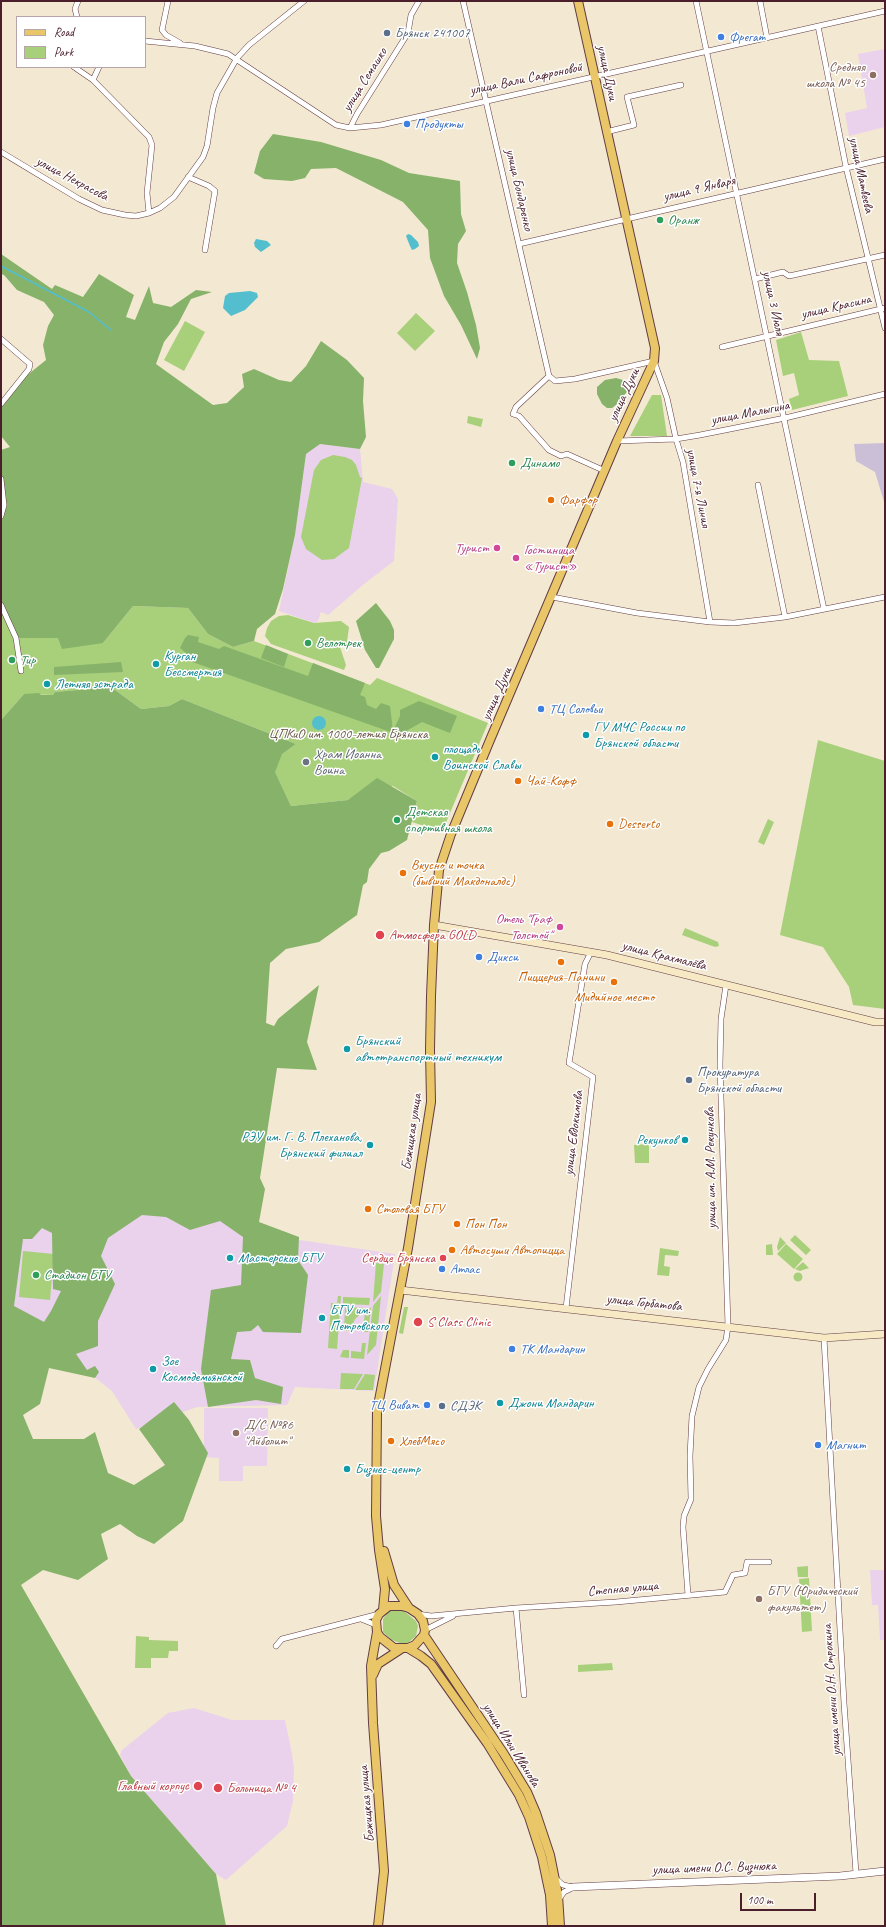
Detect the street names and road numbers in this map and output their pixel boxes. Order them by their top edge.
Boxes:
street label: улица Дуки [593,44,621,102]
street label: улица Семашко [339,45,391,115]
street label: улица Вали Сафроновой [468,59,584,99]
street label: улица Матвеева [845,136,877,214]
street label: улица Бондаренко [501,147,537,233]
street label: улица Некрасова [33,153,111,205]
street label: улица 9 Января [661,173,737,205]
street label: улица 3 Июля [758,269,788,337]
street label: улица Красина [799,291,873,323]
street label: улица Дуки [604,366,644,424]
street label: улица Малыгина [709,397,791,429]
street label: улица 7-я Линия [682,447,714,529]
street label: улица Дуки [478,665,516,723]
street label: улица Крахмалёва [620,937,708,975]
street label: улица Евдокимова [560,1090,588,1176]
street label: Бежицкая улица [398,1093,426,1171]
street label: улица им. А.М. Рекункова [702,1107,720,1229]
street label: улица Горбатова [605,1291,683,1315]
street label: Степная улица [587,1578,659,1600]
street label: улица имени О.Н. Строкина [819,1624,845,1756]
street label: улица Ильи Иванова [478,1700,544,1790]
street label: Бежицкая улица [355,1765,379,1843]
street label: улица имени О.С. Визнюка [652,1857,776,1879]

